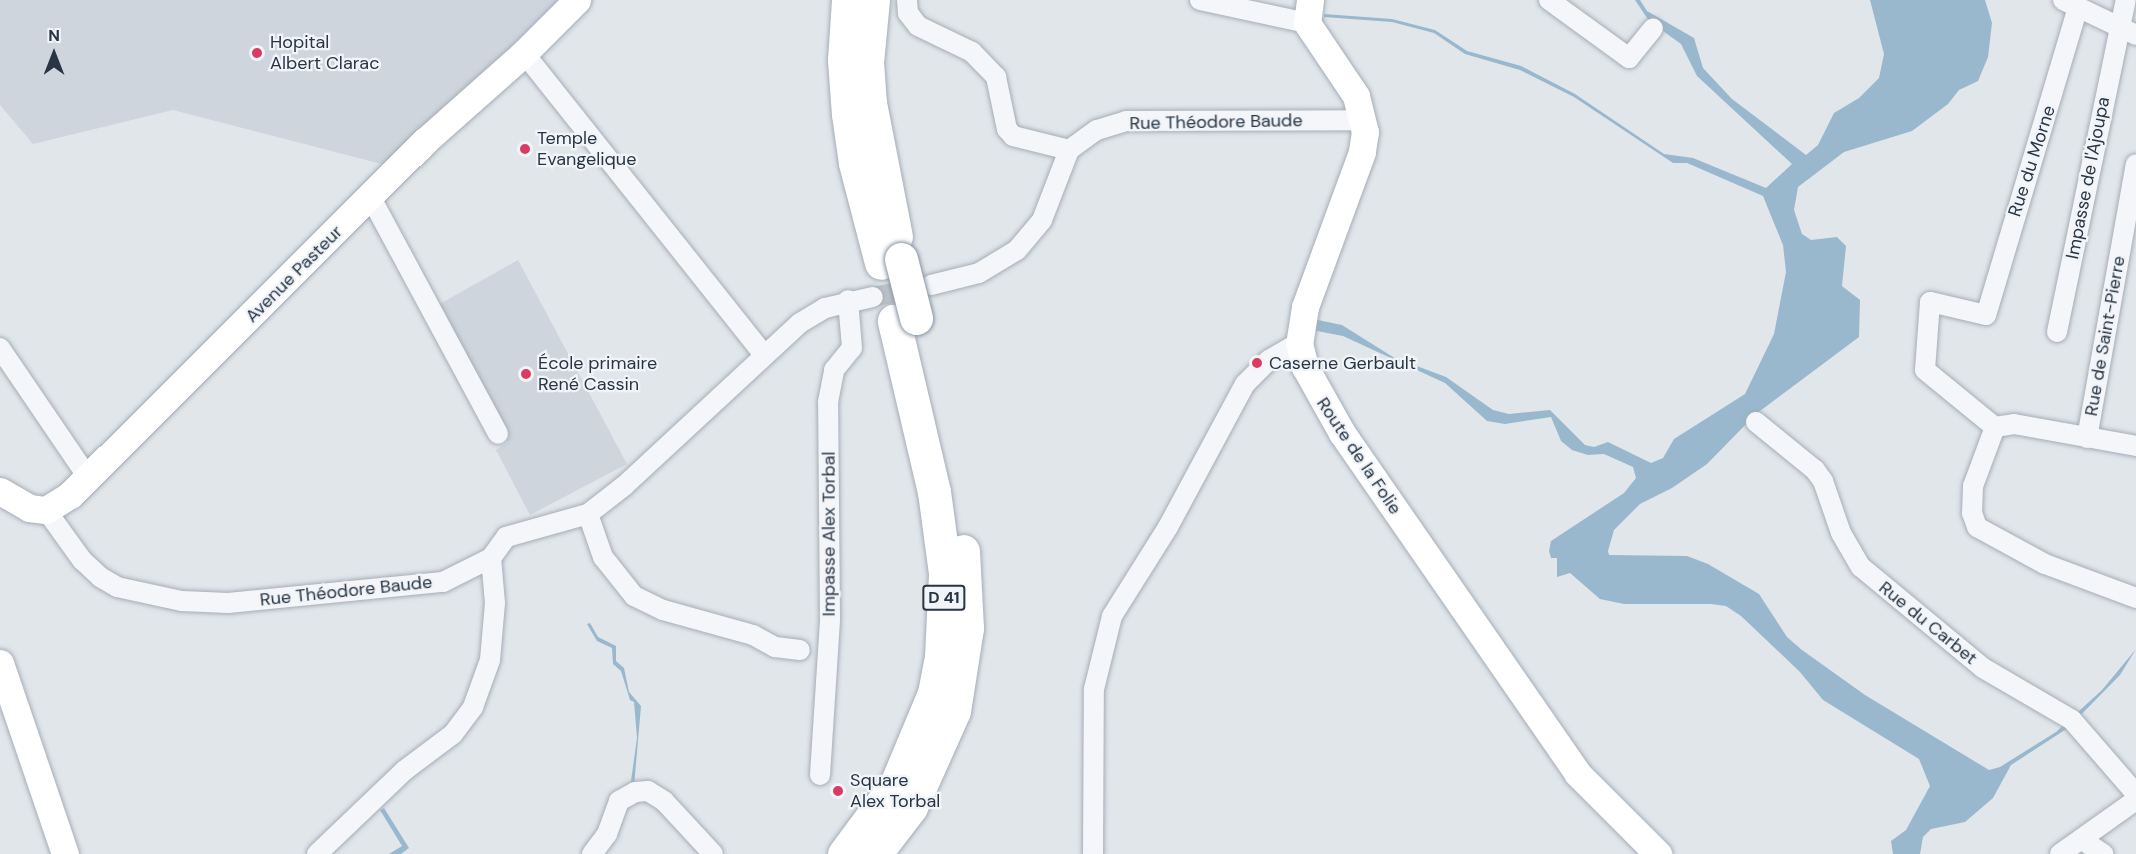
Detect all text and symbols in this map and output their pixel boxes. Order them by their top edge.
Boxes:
north arrow [24,24,84,84]
text: N [48,25,60,46]
place label: Hopital Albert Clarac [270,32,379,74]
marker: Hopital Albert Clarac [248,44,266,62]
street label: Impasse de l'Ajoupa [2062,95,2114,261]
street label: Rue du Morne [2004,103,2060,219]
street label: Rue Théodore Baude [1129,110,1303,134]
place label: Temple Evangelique [537,128,636,170]
marker: Temple Evangelique [518,142,532,156]
street label: Avenue Pasteur [241,221,347,327]
street label: Rue de Saint-Pierre [2080,254,2130,418]
place label: Caserne Gerbault [1269,352,1416,374]
place label: École primaire René Cassin [538,353,657,395]
marker: Caserne Gerbault [1250,356,1264,370]
marker: École primaire René Cassin [519,367,533,381]
street label: Route de la Folie [1312,393,1406,519]
street label: Impasse Alex Torbal [818,452,840,616]
street label: Rue Théodore Baude [259,571,433,611]
street label: Rue du Carbet [1875,577,1981,669]
road number: D 41 [922,585,966,611]
place label: Square Alex Torbal [850,770,940,812]
marker: Square Alex Torbal [831,784,845,798]

